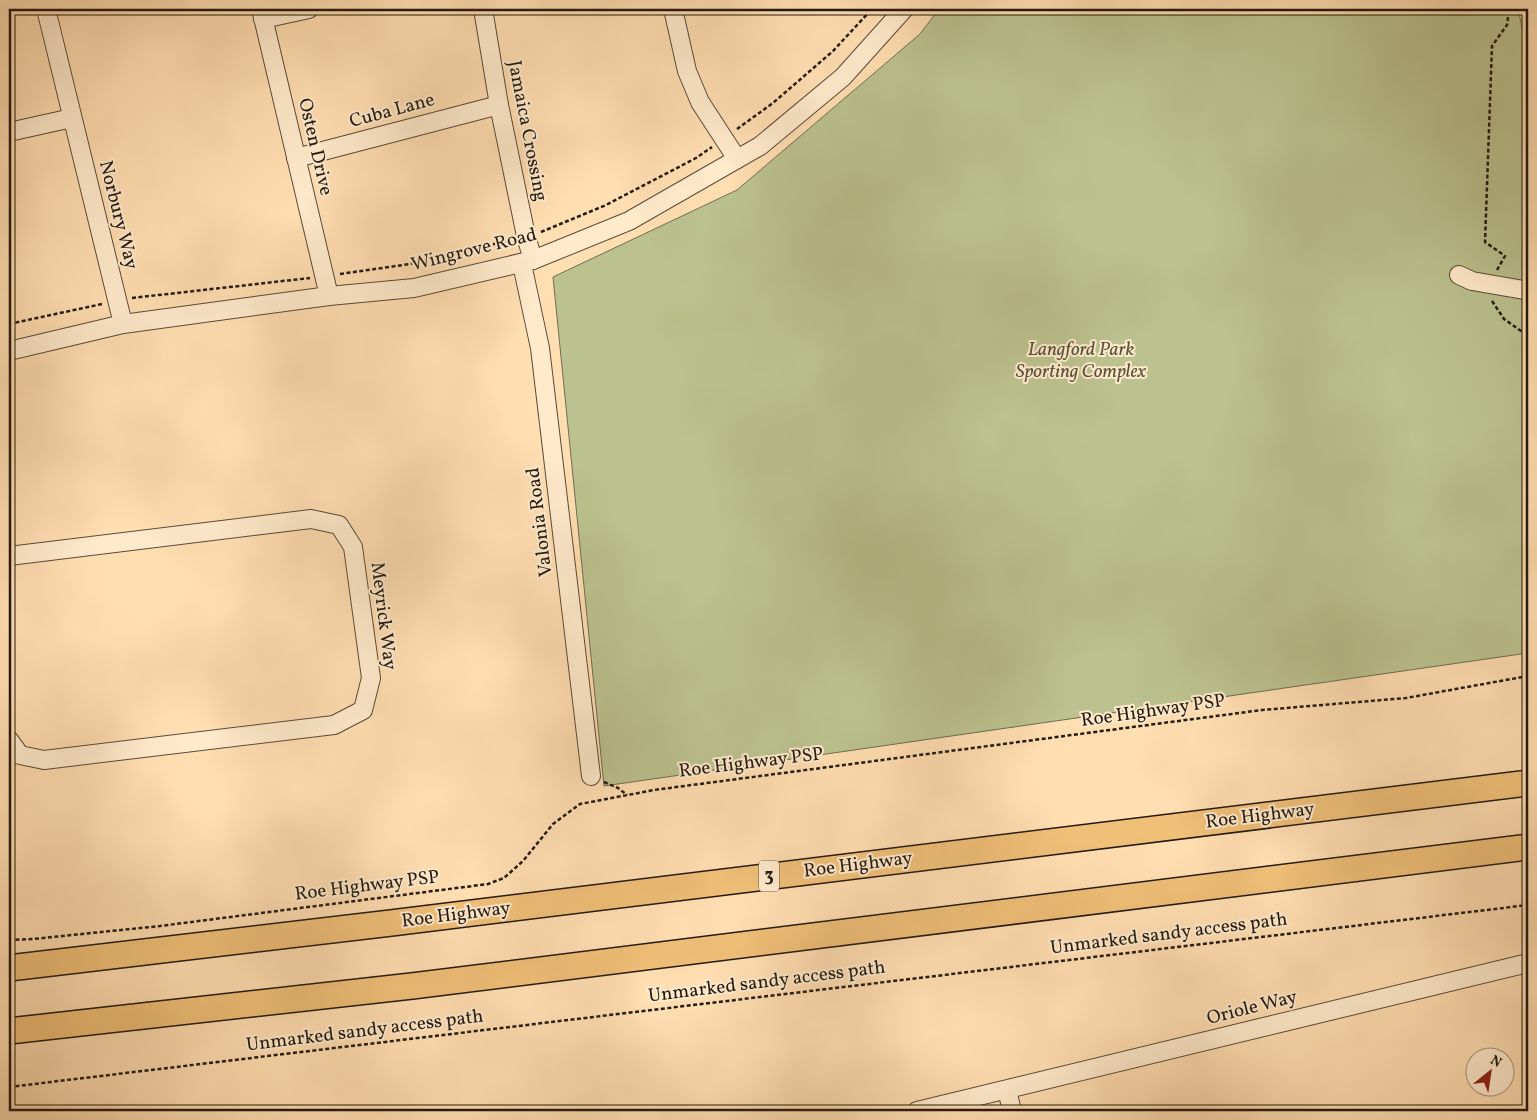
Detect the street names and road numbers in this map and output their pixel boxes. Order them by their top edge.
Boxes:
street label: Jamaica Crossing [501,58,553,204]
street label: Cuba Lane [347,87,437,135]
street label: Osten Drive [291,96,339,198]
street label: Norbury Way [92,158,144,272]
street label: Wingrove Road [408,222,540,278]
street label: Valonia Road [520,466,560,578]
street label: Meyrick Way [363,561,403,671]
street label: Roe Highway PSP [1079,688,1227,734]
street label: Roe Highway PSP [677,741,825,785]
street label: Roe Highway [1204,796,1316,836]
street label: Roe Highway [802,845,914,885]
road number: 3 [759,860,779,891]
street label: Roe Highway PSP [293,864,441,908]
street label: Roe Highway [400,895,512,935]
street label: Unmarked sandy access path [1049,907,1289,961]
street label: Unmarked sandy access path [647,955,887,1009]
street label: Oriole Way [1204,984,1300,1032]
street label: Unmarked sandy access path [245,1004,485,1058]

